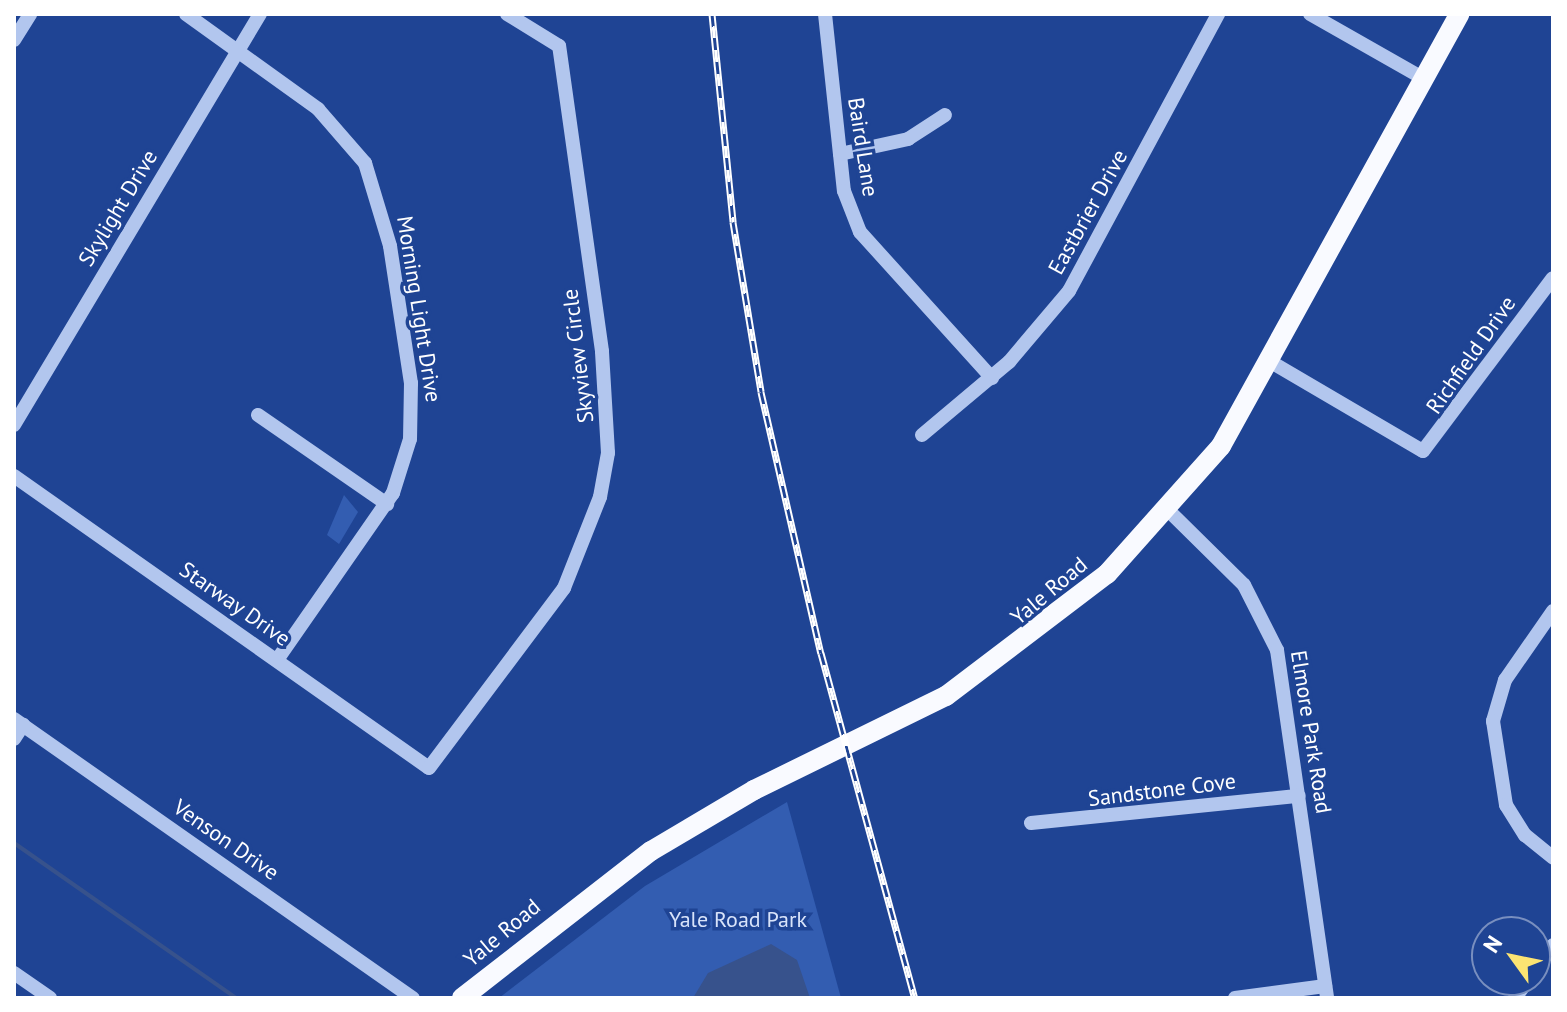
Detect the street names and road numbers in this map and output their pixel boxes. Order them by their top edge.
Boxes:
street label: Baird Lane [842,96,884,198]
street label: Skylight Drive [73,145,163,271]
street label: Eastbrier Drive [1043,145,1133,279]
street label: Morning Light Drive [391,214,447,404]
street label: Skyview Circle [557,287,599,425]
street label: Richfield Drive [1421,291,1521,419]
street label: Yale Road [1005,551,1093,631]
street label: Starway Drive [174,556,296,652]
street label: Elmore Park Road [1285,648,1337,816]
street label: Sandstone Cove [1087,768,1237,812]
street label: Venson Drive [168,794,284,886]
street label: Yale Road [458,893,546,973]

